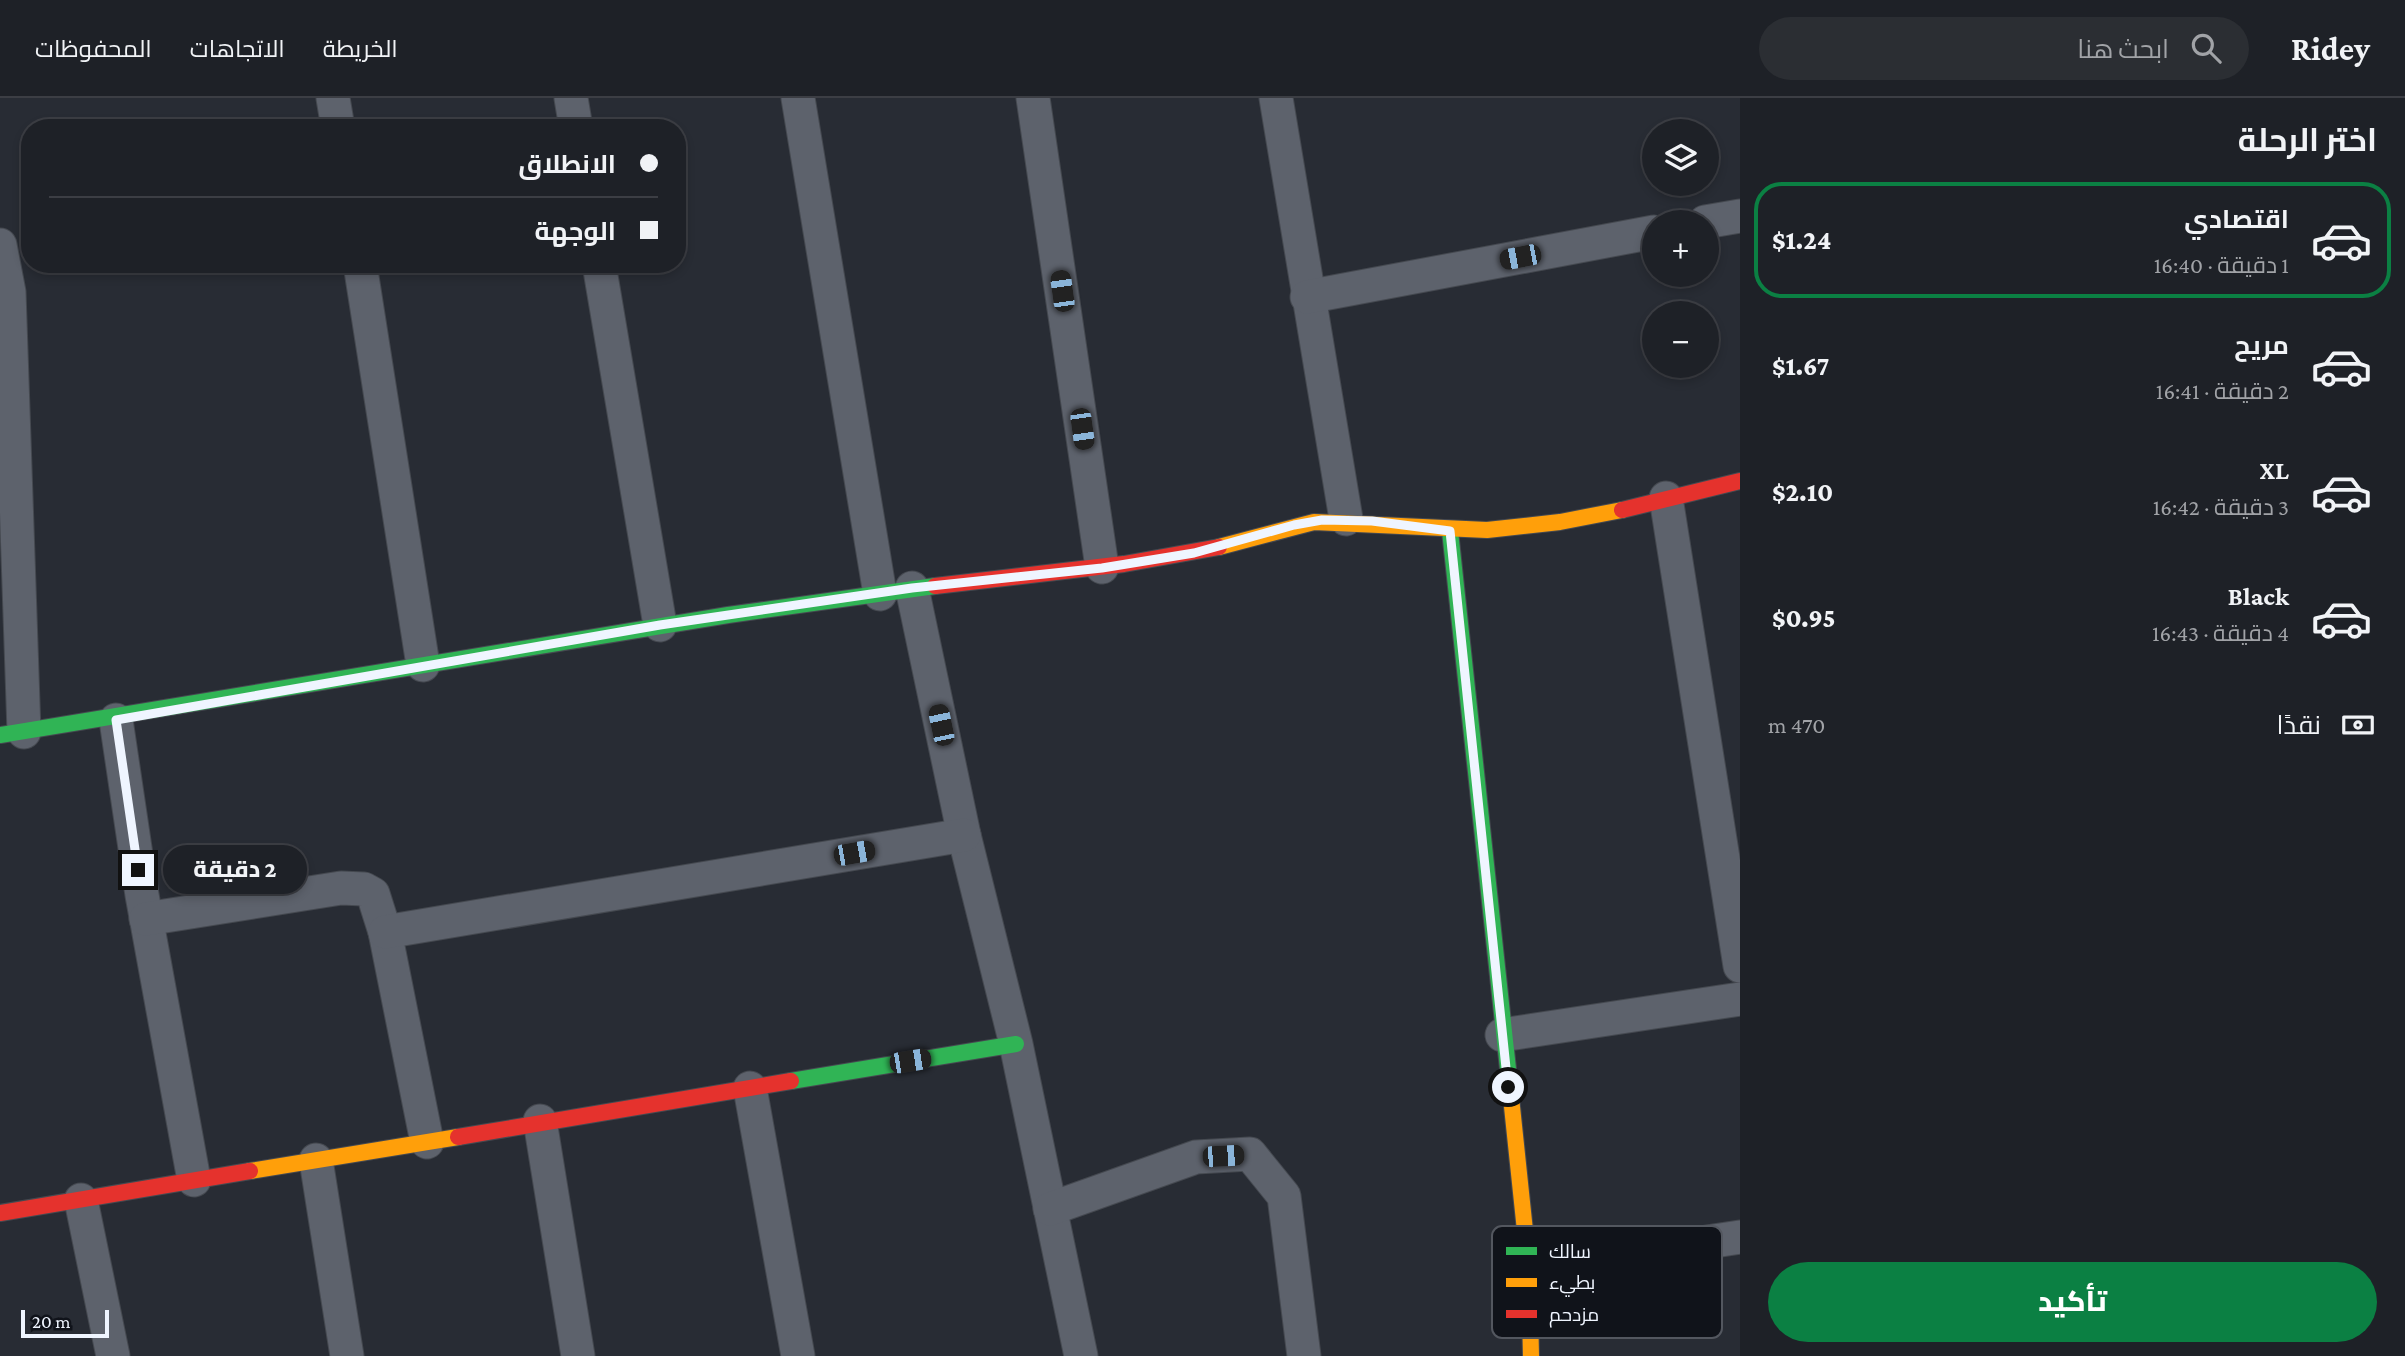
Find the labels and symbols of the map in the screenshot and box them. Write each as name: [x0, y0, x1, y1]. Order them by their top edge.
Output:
car: [1498, 243, 1543, 271]
car: [1049, 269, 1076, 313]
car: [1069, 407, 1096, 451]
car: [927, 702, 956, 748]
car: [832, 839, 877, 867]
callout: 2 دقيقة: [162, 846, 306, 894]
route end: [122, 854, 154, 886]
car: [888, 1047, 933, 1075]
route start: [1492, 1071, 1524, 1103]
car: [1202, 1144, 1245, 1168]
legend: [1492, 1226, 1722, 1338]
text: سالك: [1549, 1241, 1591, 1262]
text: بطيء: [1549, 1272, 1595, 1297]
text: مزدحم: [1549, 1304, 1599, 1328]
scale bar: [21, 1307, 108, 1339]

